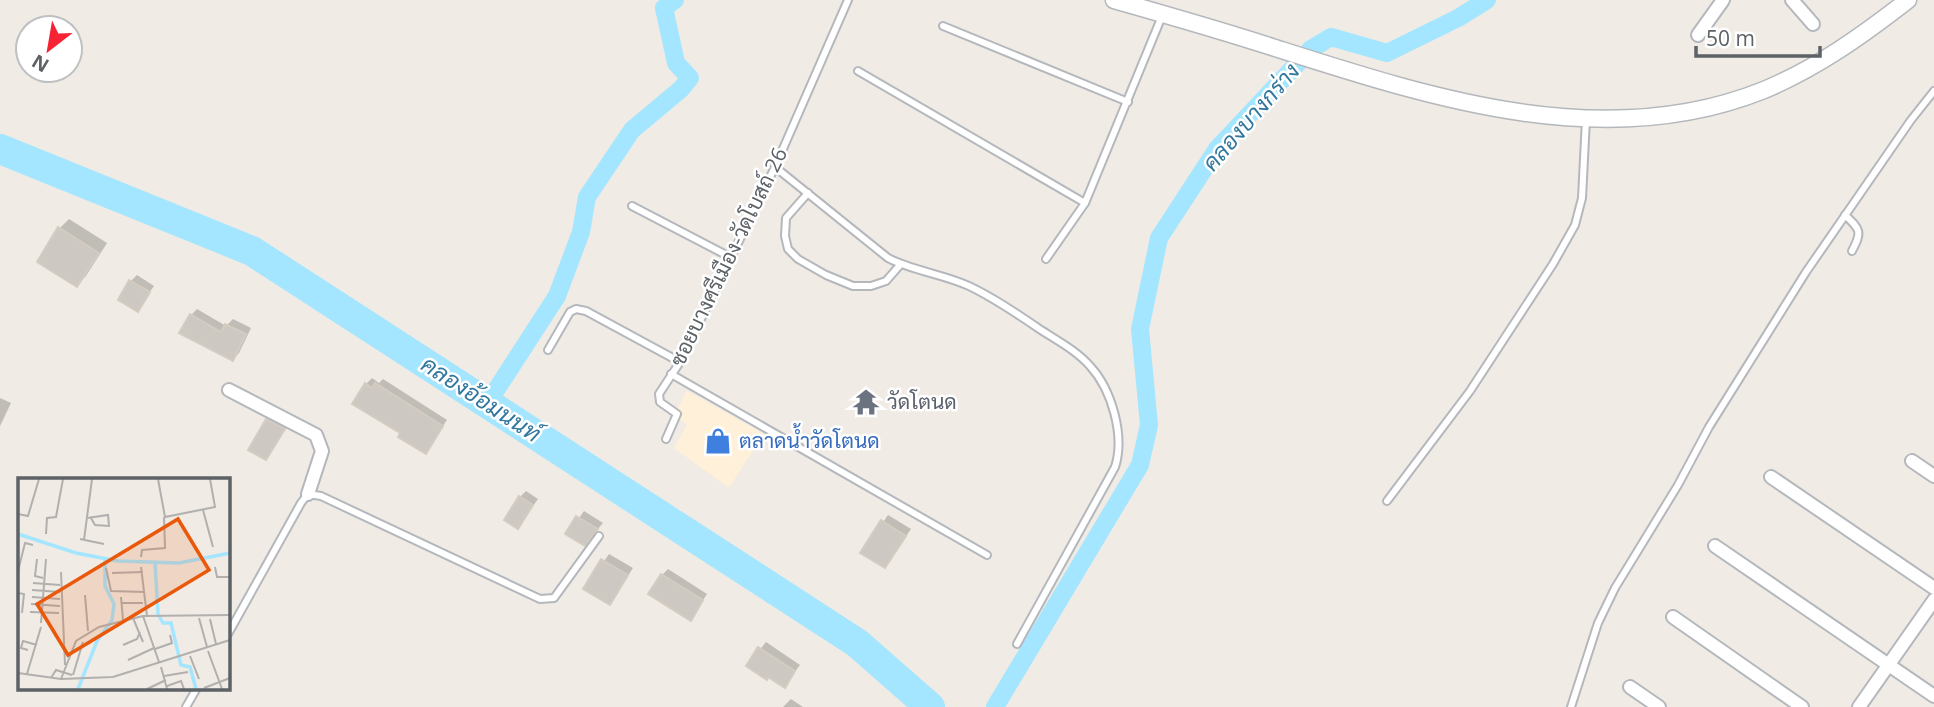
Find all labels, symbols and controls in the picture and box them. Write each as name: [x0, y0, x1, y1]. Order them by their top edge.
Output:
north arrow: [14, 14, 84, 84]
scale bar: [1696, 14, 1820, 58]
text: 50 m: [1706, 24, 1755, 52]
text: N: [27, 48, 54, 79]
water label: คลองบางกร่าง: [1194, 55, 1306, 177]
street label: ซอยบางศรีเมือง-วัดโบสถ์ 26: [663, 143, 793, 371]
water label: คลองอ้อมนนท์: [416, 348, 550, 450]
temple icon: วัดโตนด: [851, 387, 881, 417]
place label: วัดโตนด: [887, 387, 957, 415]
place label: ตลาดน้ำวัดโตนด: [739, 423, 880, 454]
shop icon: ตลาดน้ำวัดโตนด: [703, 426, 733, 456]
inset map: [18, 478, 229, 690]

